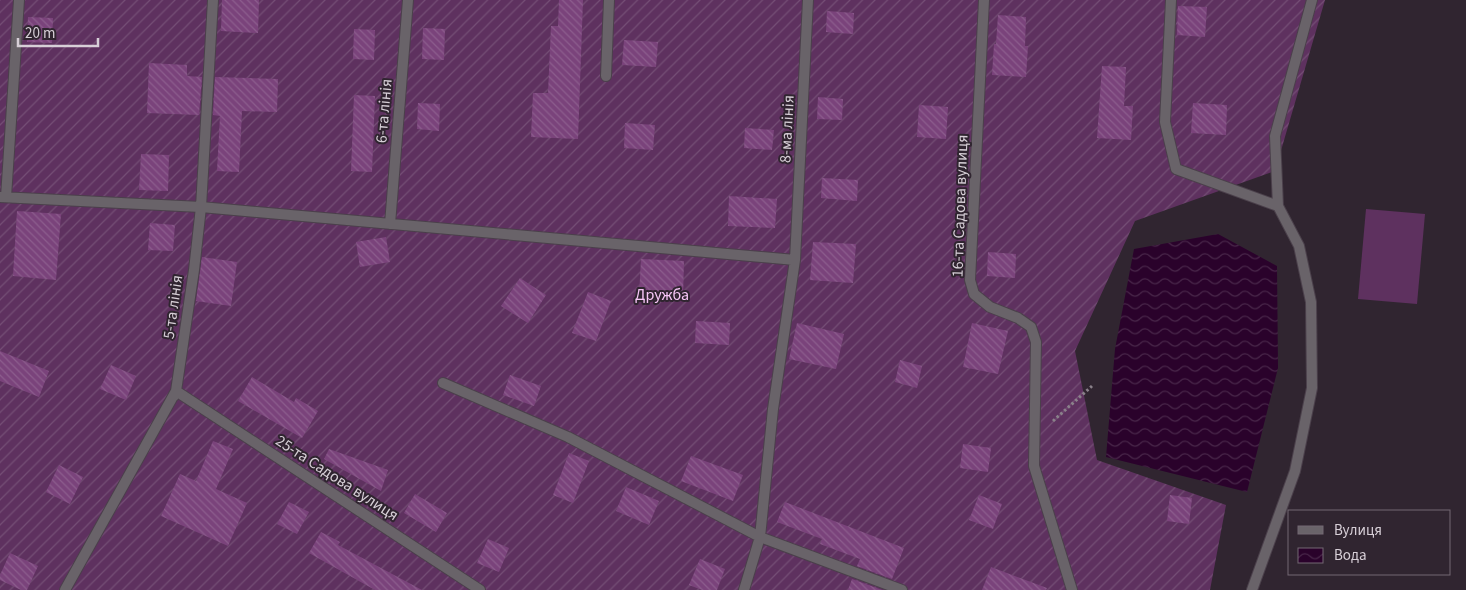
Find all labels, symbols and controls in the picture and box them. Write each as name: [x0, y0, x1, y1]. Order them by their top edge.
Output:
scale bar: [18, 15, 98, 47]
text: 20 m: [25, 23, 55, 44]
street label: 6-та лінія: [370, 78, 398, 144]
street label: 8-ма лінія: [774, 95, 800, 163]
street label: 16-та Садова вулиця: [947, 134, 973, 278]
street label: 5-та лінія: [158, 274, 188, 340]
park label: Дружба: [635, 284, 689, 306]
street label: 25-та Садова вулиця: [271, 430, 403, 526]
legend: [1288, 510, 1451, 575]
text: Вулиця: [1334, 520, 1382, 541]
text: Вода: [1334, 545, 1367, 566]

